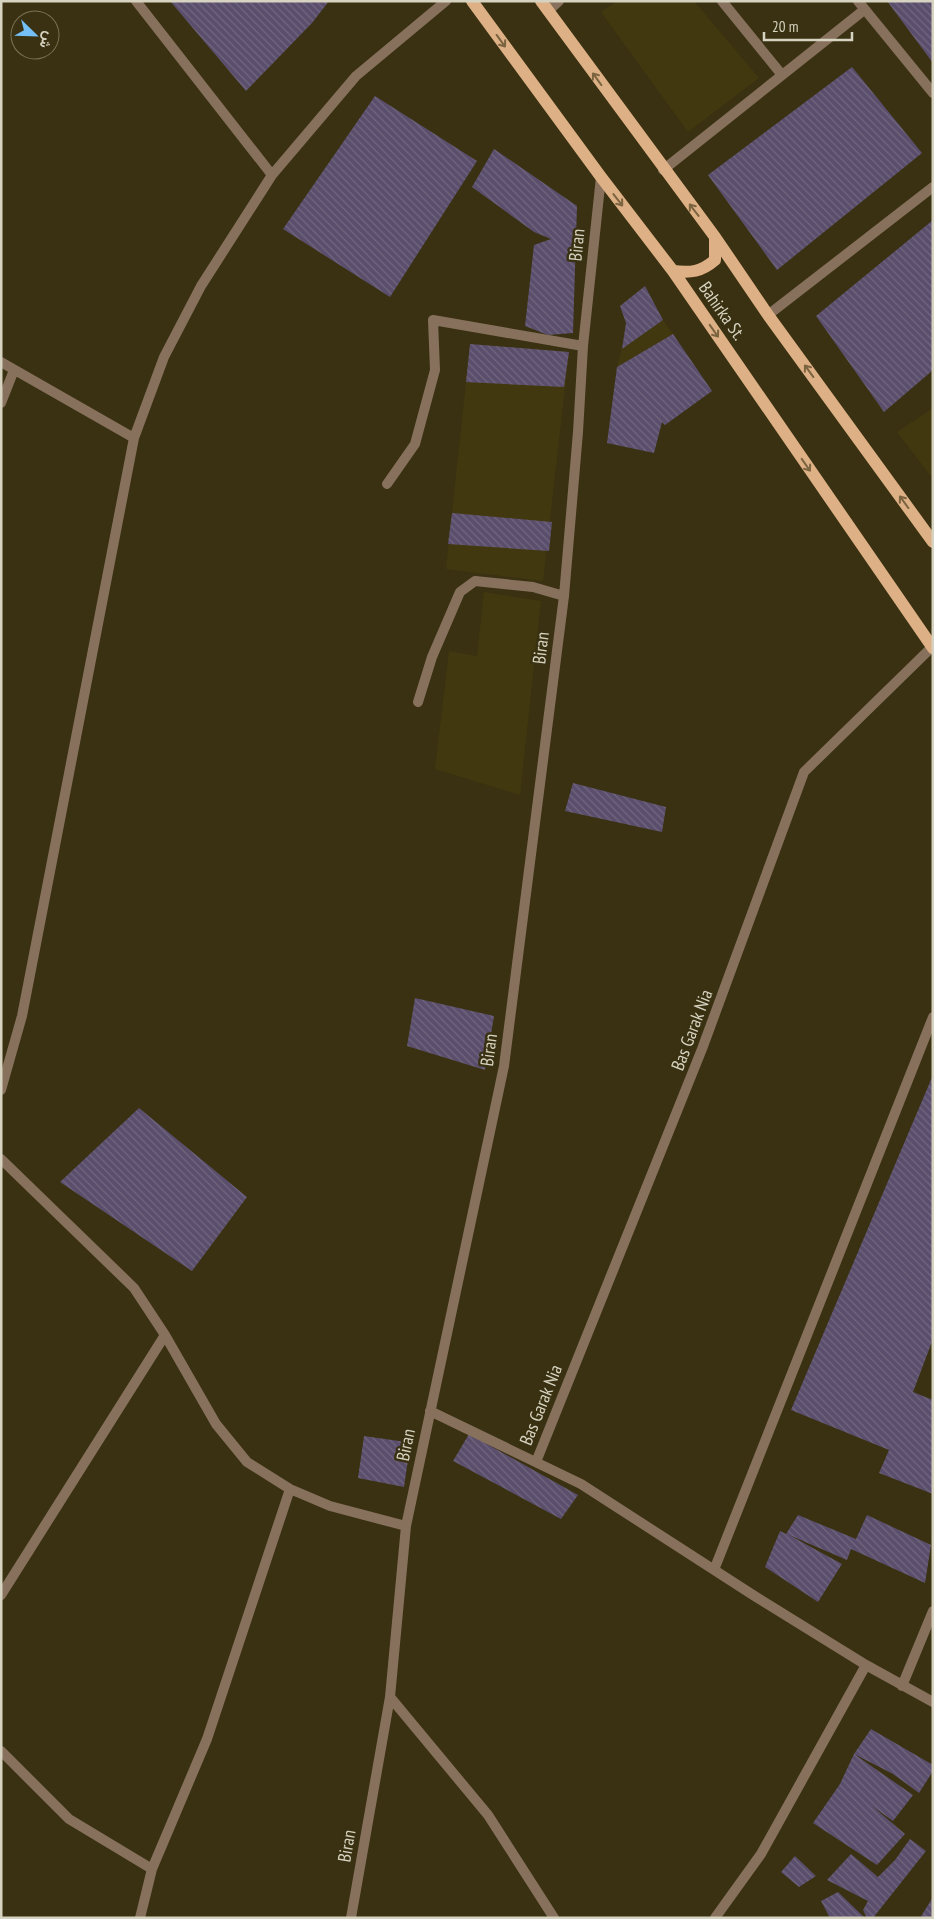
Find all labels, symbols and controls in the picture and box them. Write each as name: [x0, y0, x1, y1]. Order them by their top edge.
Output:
north arrow: [10, 10, 60, 60]
scale bar: [764, 10, 852, 42]
text: 20 m: [772, 17, 798, 36]
text: ش: [35, 29, 59, 51]
one-way arrow: [496, 34, 506, 48]
one-way arrow: [592, 73, 602, 87]
one-way arrow: [613, 193, 623, 207]
one-way arrow: [689, 203, 699, 217]
street label: Biran: [563, 228, 590, 262]
street label: Bahirka St.: [694, 277, 751, 344]
one-way arrow: [709, 324, 719, 338]
one-way arrow: [804, 364, 814, 378]
one-way arrow: [801, 457, 811, 471]
one-way arrow: [899, 495, 909, 509]
street label: Biran: [527, 630, 554, 665]
street label: Bas Garak Nia: [666, 986, 717, 1074]
street label: Biran: [475, 1032, 502, 1068]
street label: Bas Garak Nia: [514, 1361, 567, 1448]
street label: Biran: [391, 1427, 420, 1463]
street label: Biran: [332, 1828, 361, 1864]

